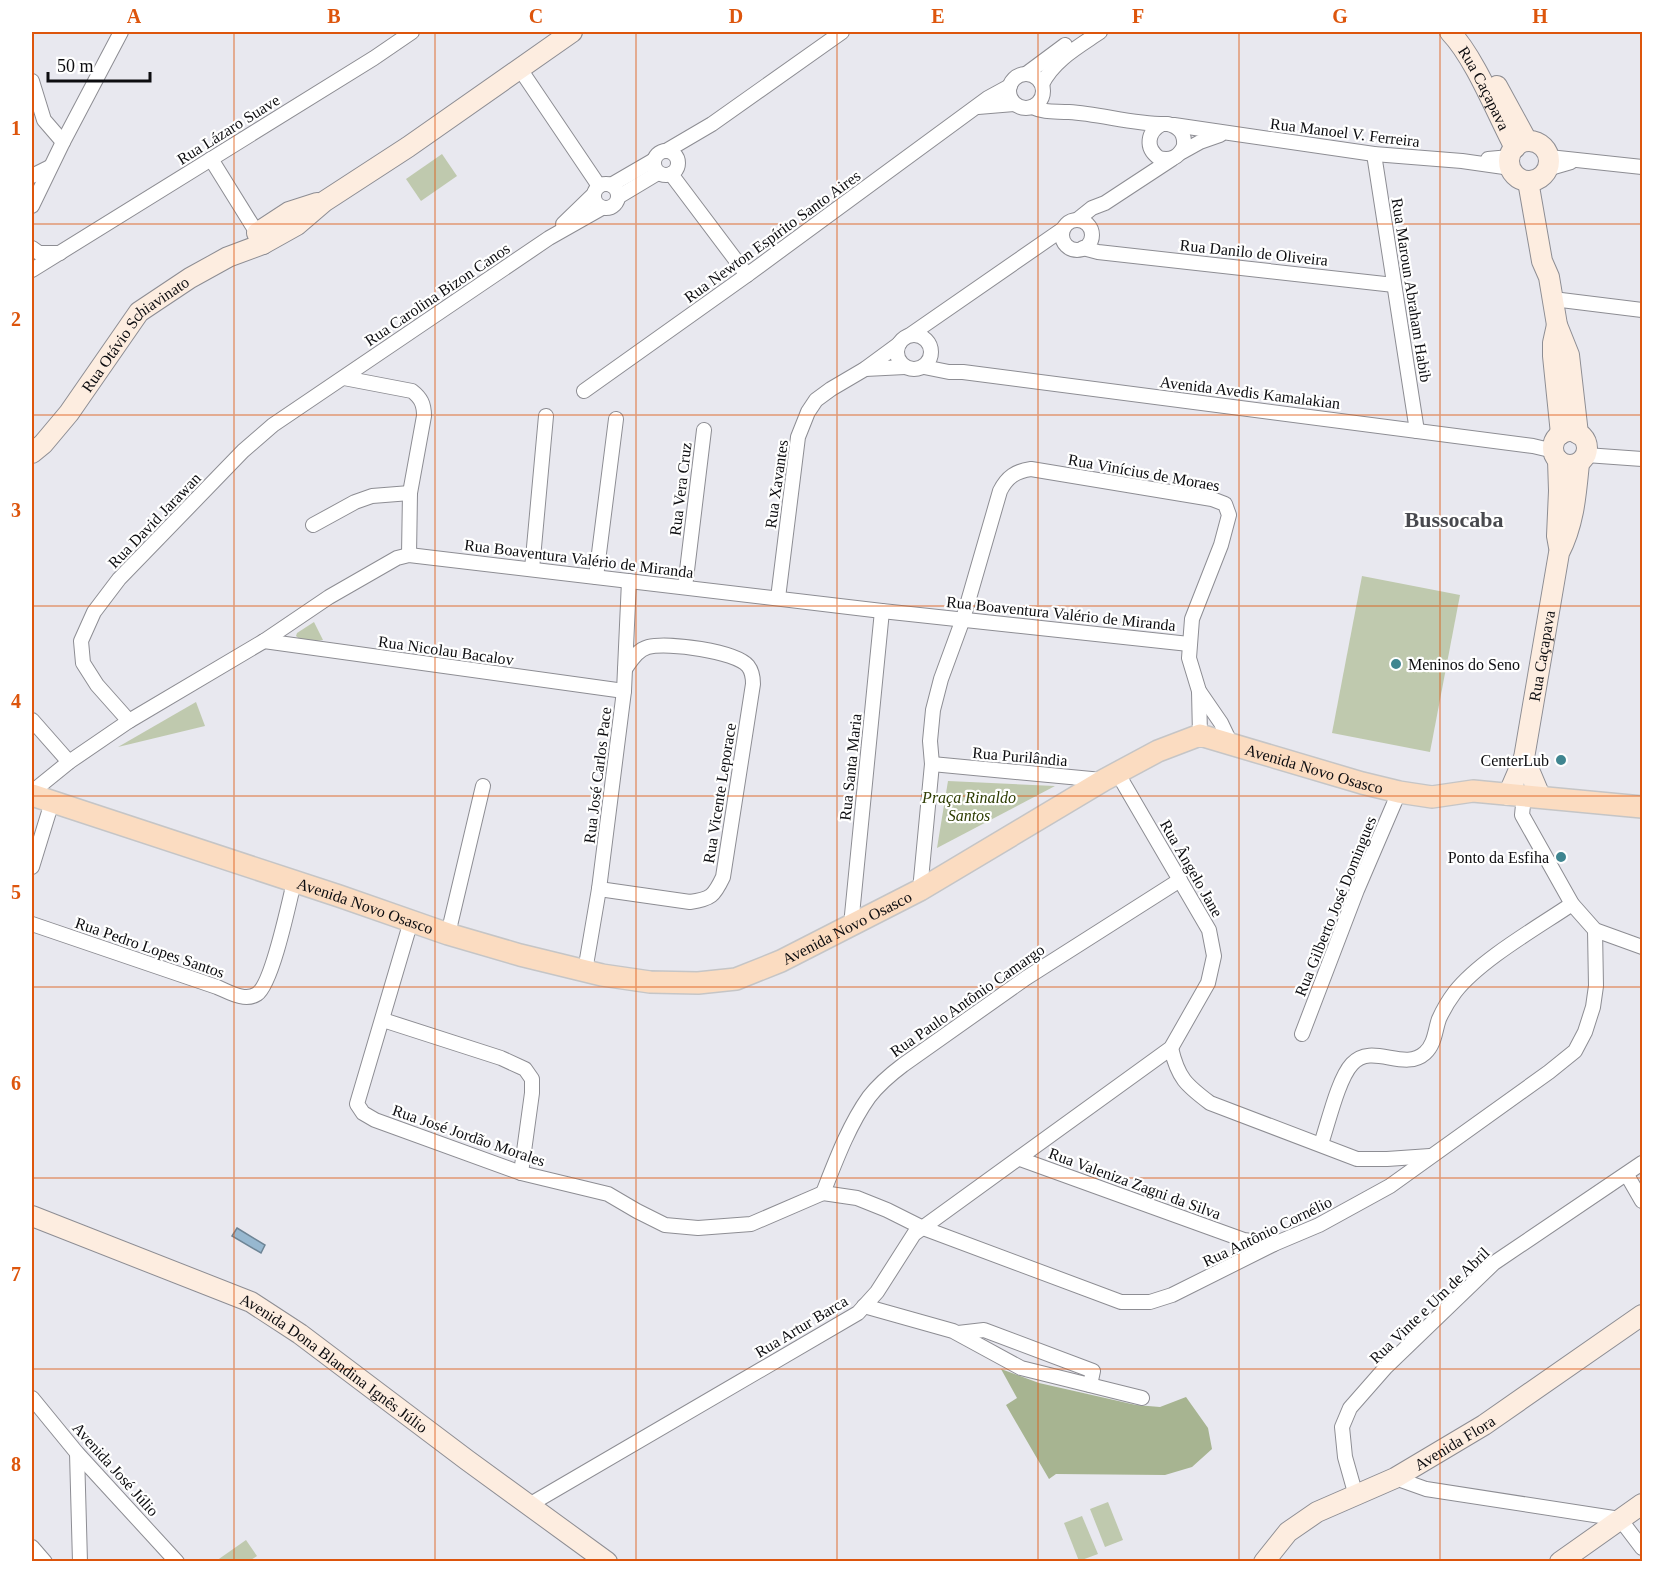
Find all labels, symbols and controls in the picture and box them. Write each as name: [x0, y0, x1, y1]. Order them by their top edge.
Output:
text: A: [127, 5, 142, 27]
text: B: [327, 5, 341, 27]
text: C: [529, 5, 543, 27]
text: D: [729, 5, 743, 27]
text: E: [931, 5, 945, 27]
text: F: [1132, 5, 1144, 27]
text: G: [1332, 5, 1348, 27]
text: H: [1532, 5, 1548, 27]
street label: Rua Caçapava: [1455, 43, 1513, 133]
scale bar: [48, 45, 150, 83]
text: 50 m: [57, 56, 94, 76]
street label: Rua Lázaro Suave: [174, 91, 282, 168]
street label: Rua Manoel V. Ferreira: [1269, 115, 1421, 150]
text: 1: [11, 117, 21, 139]
street label: Rua Newton Espírito Santo Aires: [681, 167, 864, 307]
street label: Rua Maroun Abraham Habib: [1389, 197, 1434, 383]
street label: Rua Danilo de Oliveira: [1179, 236, 1329, 269]
street label: Rua Carolina Bizon Canos: [362, 240, 513, 349]
street label: Rua Otávio Schiavinato: [78, 273, 192, 395]
text: 2: [11, 308, 21, 330]
street label: Avenida Avedis Kamalakian: [1159, 373, 1341, 412]
street label: Rua Xavantes: [762, 439, 791, 529]
street label: Rua Vera Cruz: [666, 441, 695, 537]
street label: Rua Vinícius de Moraes: [1067, 451, 1221, 494]
street label: Rua David Jarawan: [105, 469, 204, 571]
text: 3: [11, 499, 21, 521]
district label: Bussocaba: [1404, 507, 1504, 532]
street label: Rua Boaventura Valério de Miranda: [463, 536, 694, 581]
street label: Rua Boaventura Valério de Miranda: [945, 593, 1177, 634]
street label: Rua Caçapava: [1526, 609, 1558, 703]
street label: Rua Nicolau Bacalov: [377, 633, 515, 668]
place label: Meninos do Seno: [1408, 656, 1520, 673]
marker: Meninos do Seno: [1389, 657, 1403, 671]
text: 4: [11, 690, 21, 712]
street label: Rua José Carlos Pace: [581, 706, 614, 844]
street label: Rua Santa Maria: [836, 713, 865, 821]
street label: Rua Vicente Leporace: [700, 722, 740, 865]
street label: Avenida Novo Osasco: [1243, 741, 1385, 797]
street label: Rua Purilândia: [972, 744, 1068, 769]
place label: CenterLub: [1481, 752, 1549, 769]
marker: CenterLub: [1554, 753, 1568, 767]
park label: Praça Rinaldo Santos: [921, 789, 1016, 824]
street label: Rua Gilberto José Domingues: [1292, 814, 1380, 999]
street label: Rua Ângelo Jane: [1156, 816, 1227, 920]
place label: Ponto da Esfiha: [1448, 849, 1549, 866]
marker: Ponto da Esfiha: [1554, 850, 1568, 864]
street label: Avenida Novo Osasco: [295, 875, 435, 937]
text: 5: [11, 881, 21, 903]
street label: Avenida Novo Osasco: [779, 888, 914, 968]
street label: Rua Pedro Lopes Santos: [73, 914, 227, 982]
street label: Rua Paulo Antônio Camargo: [887, 941, 1048, 1061]
text: 6: [11, 1072, 21, 1094]
street label: Rua José Jordão Morales: [390, 1101, 547, 1170]
street label: Rua Valeniza Zagni da Silva: [1046, 1144, 1223, 1223]
street label: Rua Antônio Cornélio: [1200, 1193, 1334, 1270]
street label: Rua Vinte e Um de Abril: [1366, 1244, 1493, 1367]
text: 7: [11, 1263, 21, 1285]
street label: Avenida Dona Blandina Ignês Júlio: [238, 1291, 431, 1436]
street label: Rua Artur Barca: [752, 1292, 851, 1361]
street label: Avenida Flora: [1411, 1412, 1498, 1474]
street label: Avenida José Júlio: [69, 1419, 162, 1519]
text: 8: [11, 1453, 21, 1475]

